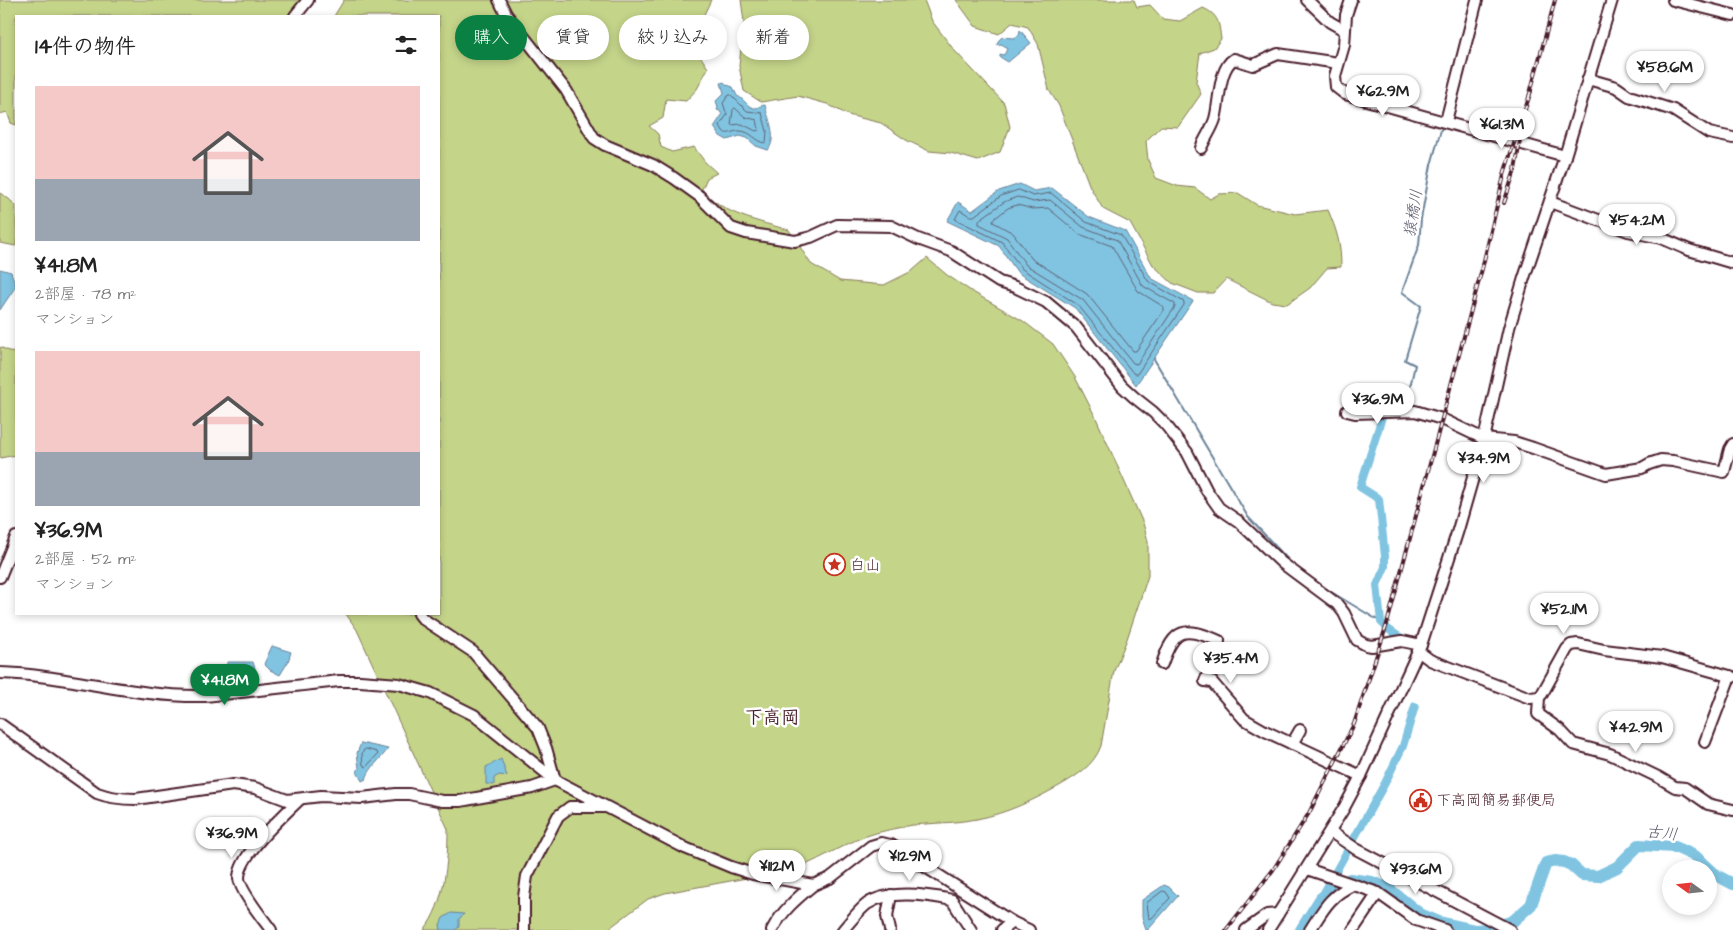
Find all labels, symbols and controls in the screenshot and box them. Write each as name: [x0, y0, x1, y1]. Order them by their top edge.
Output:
chip: 購入: [455, 15, 527, 60]
chip: 賃貸: [537, 15, 609, 60]
chip: 絞り込み: [619, 15, 727, 60]
chip: 新着: [737, 15, 809, 60]
icon: filters: [392, 31, 420, 59]
text: 14件の物件: [35, 32, 136, 61]
pin: ¥58.6M: [1624, 51, 1706, 93]
text: ¥58.6M: [1637, 56, 1693, 78]
pin: ¥62.9M: [1342, 74, 1424, 117]
text: ¥62.9M: [1357, 80, 1409, 102]
pin: ¥61.3M: [1461, 108, 1543, 150]
text: ¥61.3M: [1480, 113, 1524, 135]
icon: home: [183, 118, 273, 208]
water label: 猿橋川: [1398, 188, 1428, 239]
pin: ¥54.2M: [1596, 204, 1678, 246]
text: ¥54.2M: [1609, 209, 1665, 231]
text: ¥41.8M: [35, 251, 97, 280]
text: 2部屋 · 78 m²: [35, 283, 136, 305]
text: マンション: [35, 308, 114, 330]
pin: ¥36.9M: [1337, 382, 1419, 425]
icon: home: [183, 383, 273, 473]
text: ¥36.9M: [1352, 388, 1404, 410]
pin: ¥34.9M: [1443, 442, 1525, 484]
text: ¥34.9M: [1458, 447, 1510, 469]
text: ¥36.9M: [35, 516, 102, 545]
text: 2部屋 · 52 m²: [35, 548, 137, 570]
place icon: 白山: [822, 553, 846, 577]
place label: 白山: [850, 555, 880, 576]
text: マンション: [35, 573, 114, 595]
pin: ¥52.1M: [1523, 592, 1605, 635]
text: ¥52.1M: [1541, 598, 1587, 620]
pin: ¥35.4M: [1190, 642, 1272, 684]
text: ¥35.4M: [1204, 647, 1258, 669]
pin: ¥41.8M: [184, 664, 266, 706]
text: ¥41.8M: [201, 669, 249, 691]
district label: 下高岡: [745, 705, 799, 730]
pin: ¥42.9M: [1595, 710, 1677, 753]
text: ¥42.9M: [1609, 716, 1663, 738]
public building icon: 下高岡簡易郵便局: [1408, 788, 1432, 812]
place label: 下高岡簡易郵便局: [1436, 790, 1556, 811]
pin: ¥36.9M: [191, 816, 273, 859]
water label: 古川: [1645, 820, 1679, 846]
text: ¥36.9M: [206, 822, 258, 844]
pin: ¥129M: [875, 840, 945, 882]
text: ¥129M: [889, 845, 931, 867]
pin: ¥112M: [742, 850, 812, 892]
pin: ¥93.6M: [1375, 852, 1457, 895]
text: ¥112M: [759, 855, 795, 877]
text: ¥93.6M: [1390, 858, 1442, 880]
north arrow: [1662, 860, 1718, 915]
map controls: [1662, 860, 1717, 915]

